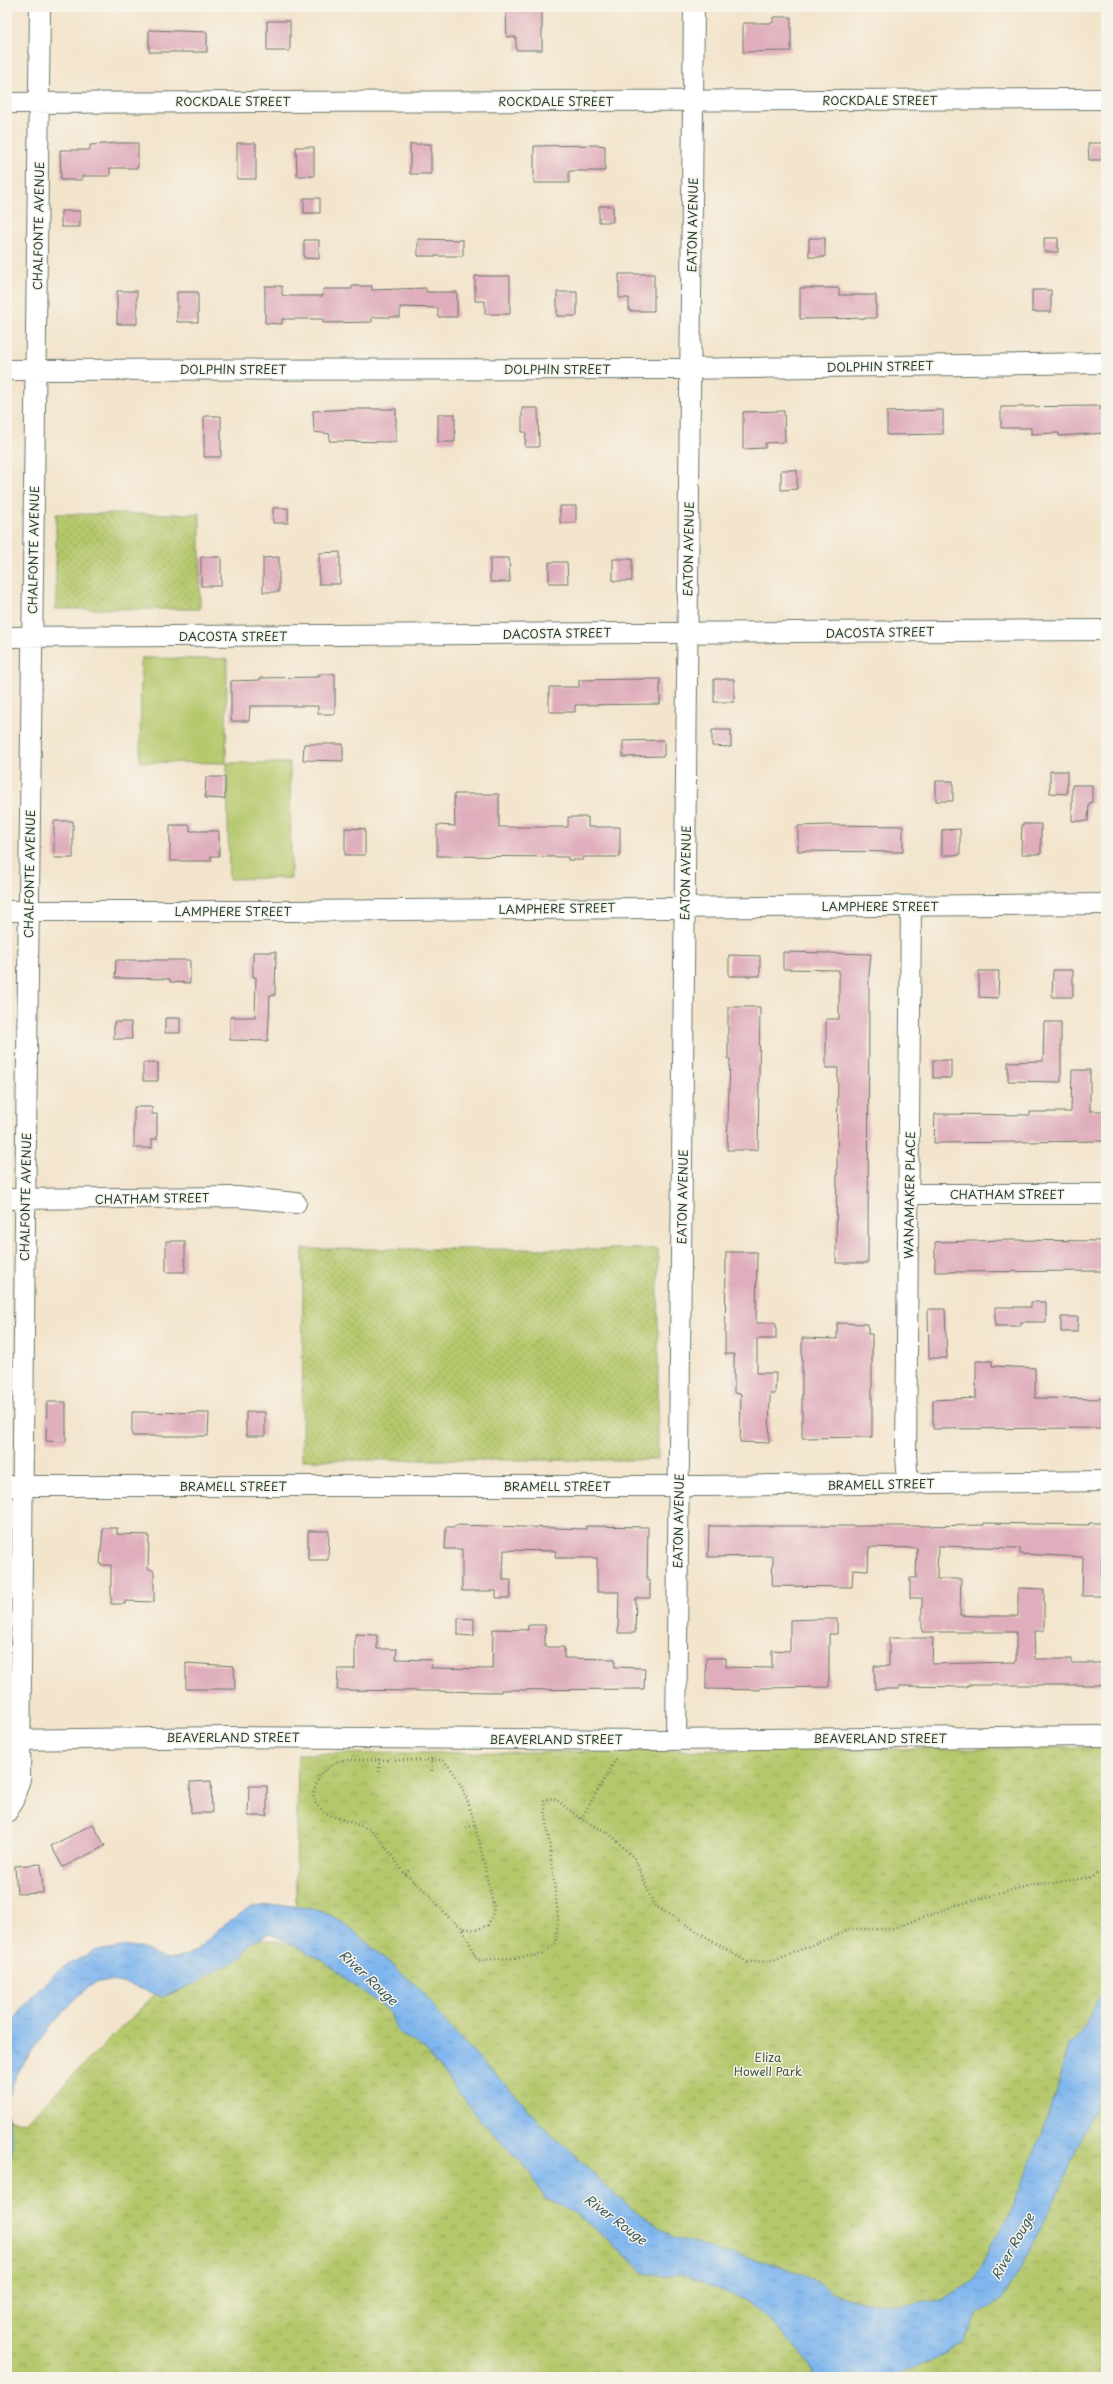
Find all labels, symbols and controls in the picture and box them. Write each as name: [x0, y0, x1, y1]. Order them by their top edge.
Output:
street label: ROCKDALE STREET: [822, 91, 939, 109]
street label: ROCKDALE STREET: [175, 92, 292, 110]
street label: ROCKDALE STREET: [498, 92, 615, 110]
street label: CHALFONTE AVENUE: [28, 162, 48, 290]
street label: EATON AVENUE: [682, 177, 702, 273]
street label: DOLPHIN STREET: [826, 356, 935, 376]
street label: DOLPHIN STREET: [179, 360, 287, 378]
street label: DOLPHIN STREET: [503, 360, 611, 378]
street label: CHALFONTE AVENUE: [23, 486, 43, 614]
street label: EATON AVENUE: [678, 501, 698, 597]
street label: DACOSTA STREET: [826, 622, 935, 642]
street label: DACOSTA STREET: [503, 623, 612, 643]
street label: DACOSTA STREET: [179, 627, 288, 645]
street label: CHALFONTE AVENUE: [19, 810, 39, 938]
street label: EATON AVENUE: [675, 825, 695, 921]
street label: LAMPHERE STREET: [821, 897, 939, 915]
street label: LAMPHERE STREET: [498, 898, 617, 918]
street label: LAMPHERE STREET: [174, 902, 292, 920]
street label: WANAMAKER PLACE: [899, 1131, 919, 1259]
street label: CHALFONTE AVENUE: [15, 1133, 35, 1261]
street label: EATON AVENUE: [672, 1149, 692, 1245]
street label: CHATHAM STREET: [950, 1185, 1065, 1203]
street label: CHATHAM STREET: [95, 1188, 210, 1208]
street label: EATON AVENUE: [668, 1473, 688, 1569]
street label: BRAMELL STREET: [827, 1474, 936, 1494]
street label: BRAMELL STREET: [179, 1477, 287, 1495]
street label: BRAMELL STREET: [503, 1477, 611, 1495]
street label: BEAVERLAND STREET: [166, 1728, 301, 1746]
street label: BEAVERLAND STREET: [813, 1729, 948, 1747]
street label: BEAVERLAND STREET: [489, 1730, 624, 1748]
water label: River Rouge: [336, 1945, 403, 2010]
park label: Eliza Howell Park: [734, 2048, 802, 2080]
water label: River Rouge: [581, 2189, 652, 2249]
water label: River Rouge: [986, 2208, 1039, 2283]

